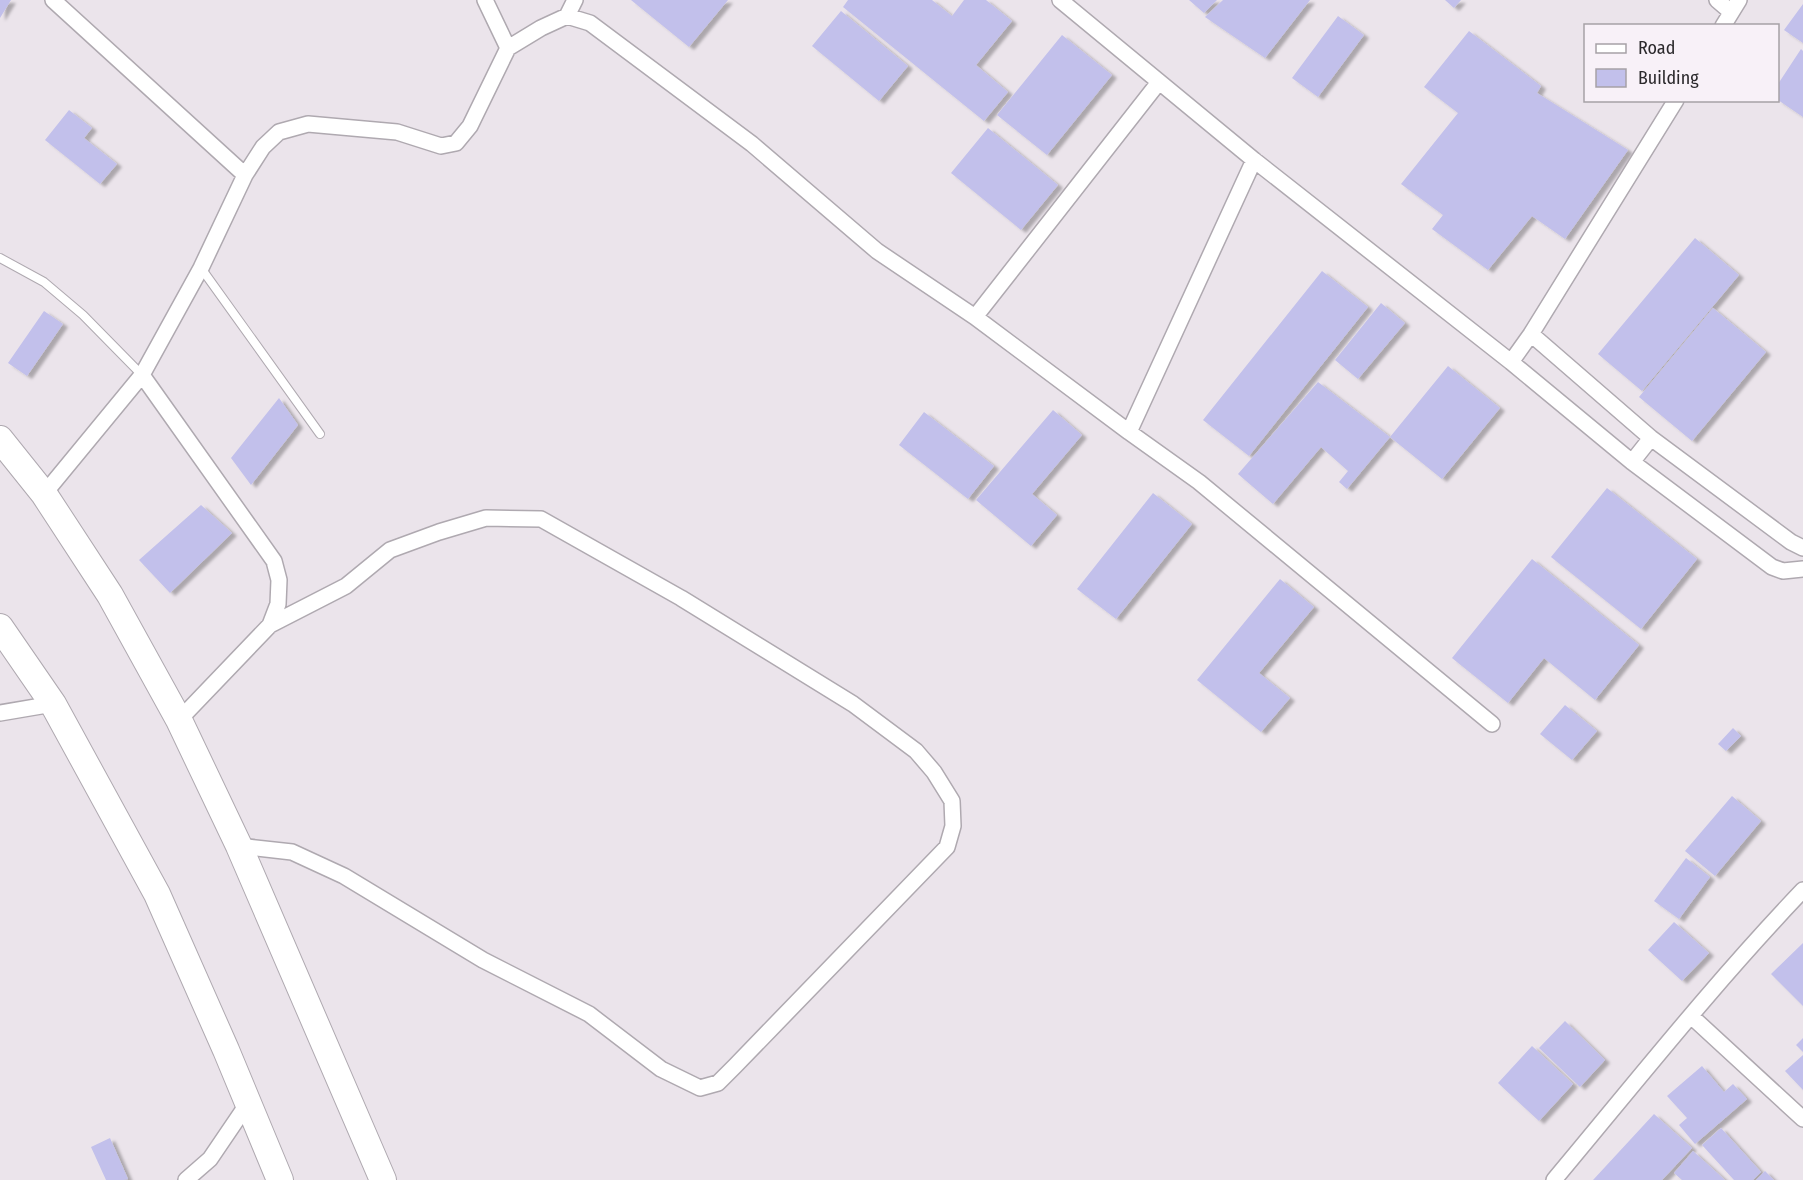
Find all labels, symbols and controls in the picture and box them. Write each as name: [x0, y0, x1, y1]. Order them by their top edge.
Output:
legend: [1584, 24, 1779, 102]
text: Road: [1638, 37, 1675, 59]
text: Building: [1638, 67, 1699, 89]

